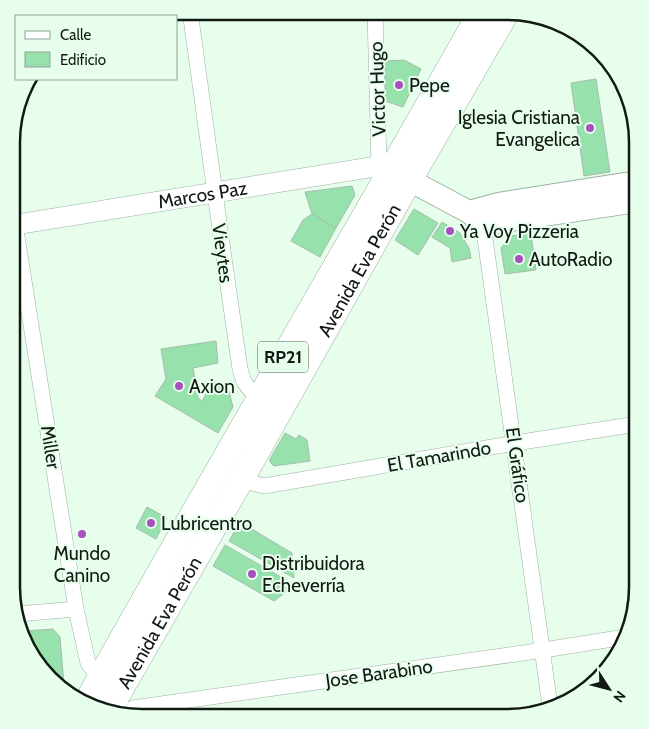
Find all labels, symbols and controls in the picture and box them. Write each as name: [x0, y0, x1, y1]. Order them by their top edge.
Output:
legend: [15, 15, 178, 80]
text: Calle: [60, 26, 91, 44]
street label: Victor Hugo: [364, 41, 391, 137]
text: Edificio: [60, 51, 106, 69]
place label: Pepe: [409, 74, 450, 97]
marker: Pepe: [393, 79, 405, 91]
place label: Iglesia Cristiana Evangelica: [458, 106, 580, 151]
marker: Iglesia Cristiana Evangelica: [584, 122, 596, 134]
street label: Marcos Paz: [156, 176, 249, 213]
street label: Avenida Eva Perón: [313, 200, 406, 341]
place label: Ya Voy Pizzeria: [459, 220, 579, 243]
street label: Vieytes: [207, 222, 238, 284]
marker: Ya Voy Pizzeria: [444, 225, 456, 237]
place label: AutoRadio: [529, 248, 612, 271]
marker: AutoRadio: [513, 253, 525, 265]
road number: RP21: [258, 342, 308, 372]
place label: Axion: [189, 375, 235, 398]
marker: Axion: [173, 380, 185, 392]
street label: Miller: [36, 424, 65, 471]
street label: El Gráfico: [501, 426, 534, 504]
street label: El Tamarindo: [385, 436, 493, 477]
place label: Lubricentro: [161, 512, 252, 535]
marker: Lubricentro: [145, 517, 157, 529]
marker: Mundo Canino: [76, 528, 88, 540]
place label: Mundo Canino: [54, 542, 110, 587]
street label: Avenida Eva Perón: [113, 552, 207, 693]
place label: Distribuidora Echeverría: [262, 552, 365, 597]
marker: Distribuidora Echeverría: [246, 568, 258, 580]
street label: Jose Barabino: [323, 655, 434, 693]
north arrow: [584, 664, 634, 714]
text: N: [609, 687, 630, 706]

